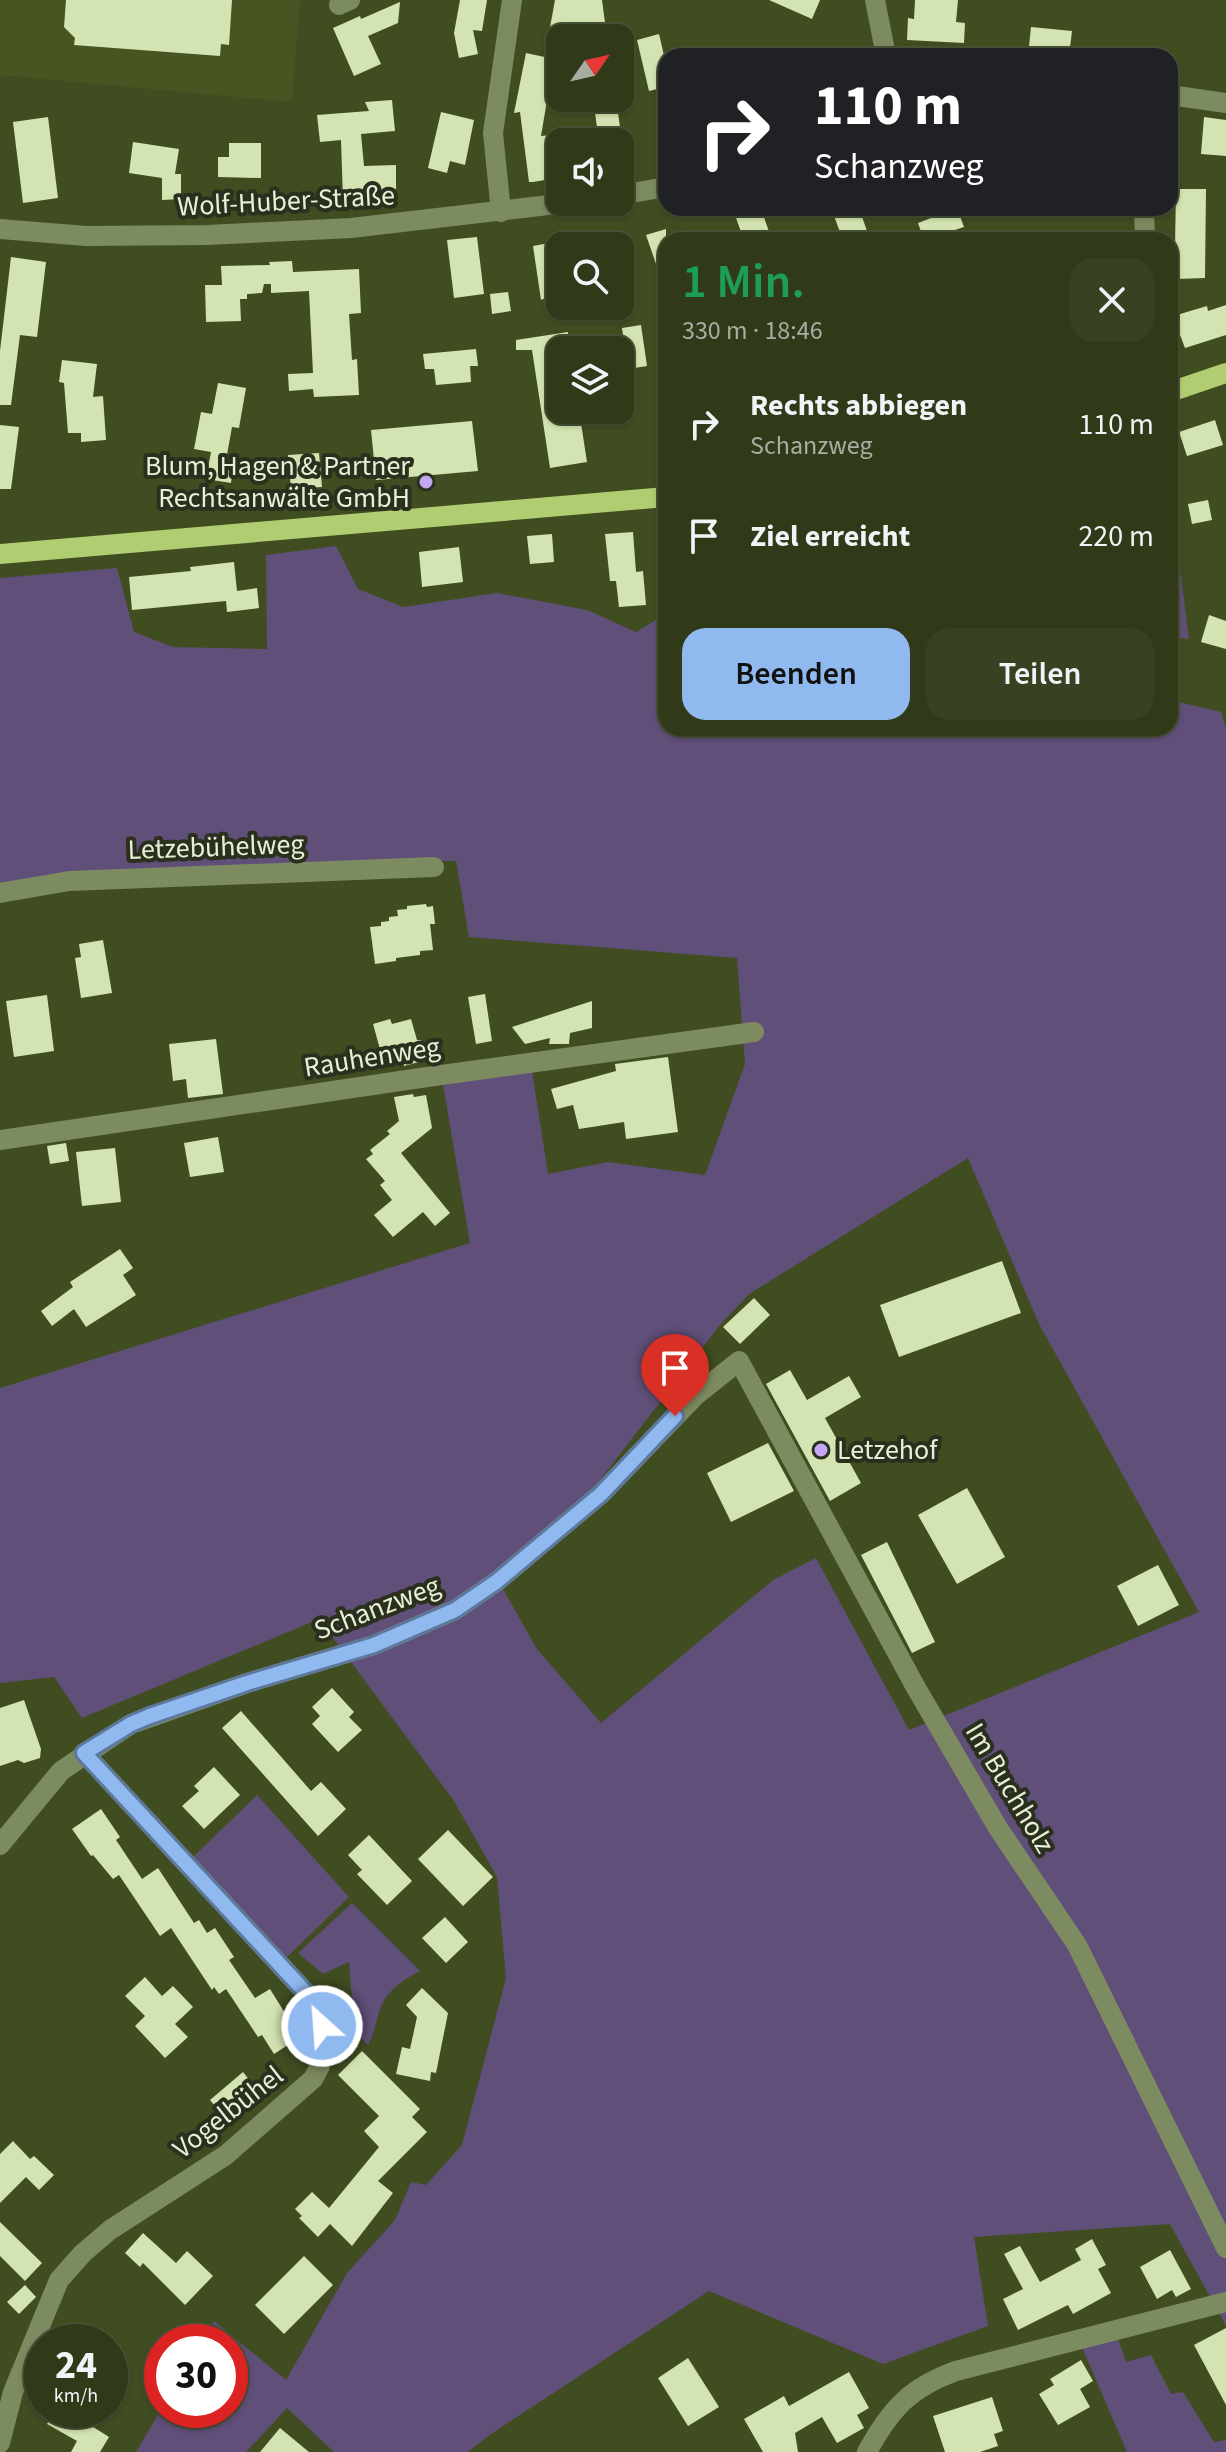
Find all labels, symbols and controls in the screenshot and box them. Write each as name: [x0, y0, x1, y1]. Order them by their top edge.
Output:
north arrow: [546, 24, 634, 112]
map controls: [546, 24, 634, 424]
text: 110 m: [814, 67, 962, 146]
icon: right: [682, 80, 786, 184]
button: sound: [546, 128, 634, 216]
text: Schanzweg: [814, 141, 984, 192]
street label: Wolf-Huber-Straße: [176, 175, 396, 227]
button: search: [546, 232, 634, 320]
text: 1 Min.: [682, 248, 805, 316]
button: close: [1070, 258, 1154, 342]
text: 330 m · 18:46: [682, 312, 823, 349]
button: layers: [546, 336, 634, 424]
text: Rechts abbiegen: [750, 384, 967, 427]
icon: right: [682, 402, 726, 446]
text: 110 m: [1078, 403, 1154, 446]
text: Schanzweg: [750, 427, 873, 464]
place label: Blum, Hagen & Partner Rechtsanwälte GmbH: [145, 446, 410, 518]
marker: Blum, Hagen & Partner Rechtsanwälte GmbH: [417, 473, 435, 491]
icon: arrive: [682, 514, 726, 558]
text: Ziel erreicht: [750, 515, 910, 558]
text: 220 m: [1078, 515, 1154, 558]
button: Beenden: [682, 628, 910, 720]
button: Teilen: [926, 628, 1154, 720]
street label: Letzebühelweg: [127, 824, 305, 870]
street label: Rauhenweg: [301, 1027, 443, 1087]
pin: [641, 1334, 709, 1416]
icon: arrive: [653, 1346, 697, 1390]
place label: Letzehof: [837, 1430, 938, 1470]
marker: Letzehof: [812, 1441, 830, 1459]
street label: Schanzweg: [308, 1566, 446, 1650]
street label: Im Buchholz: [955, 1715, 1065, 1861]
position arrow: [280, 1984, 364, 2068]
street label: Vogelbühel: [164, 2056, 292, 2168]
speed limit sign: 30: [144, 2324, 248, 2428]
text: 24: [55, 2337, 97, 2394]
text: km/h: [54, 2382, 98, 2410]

